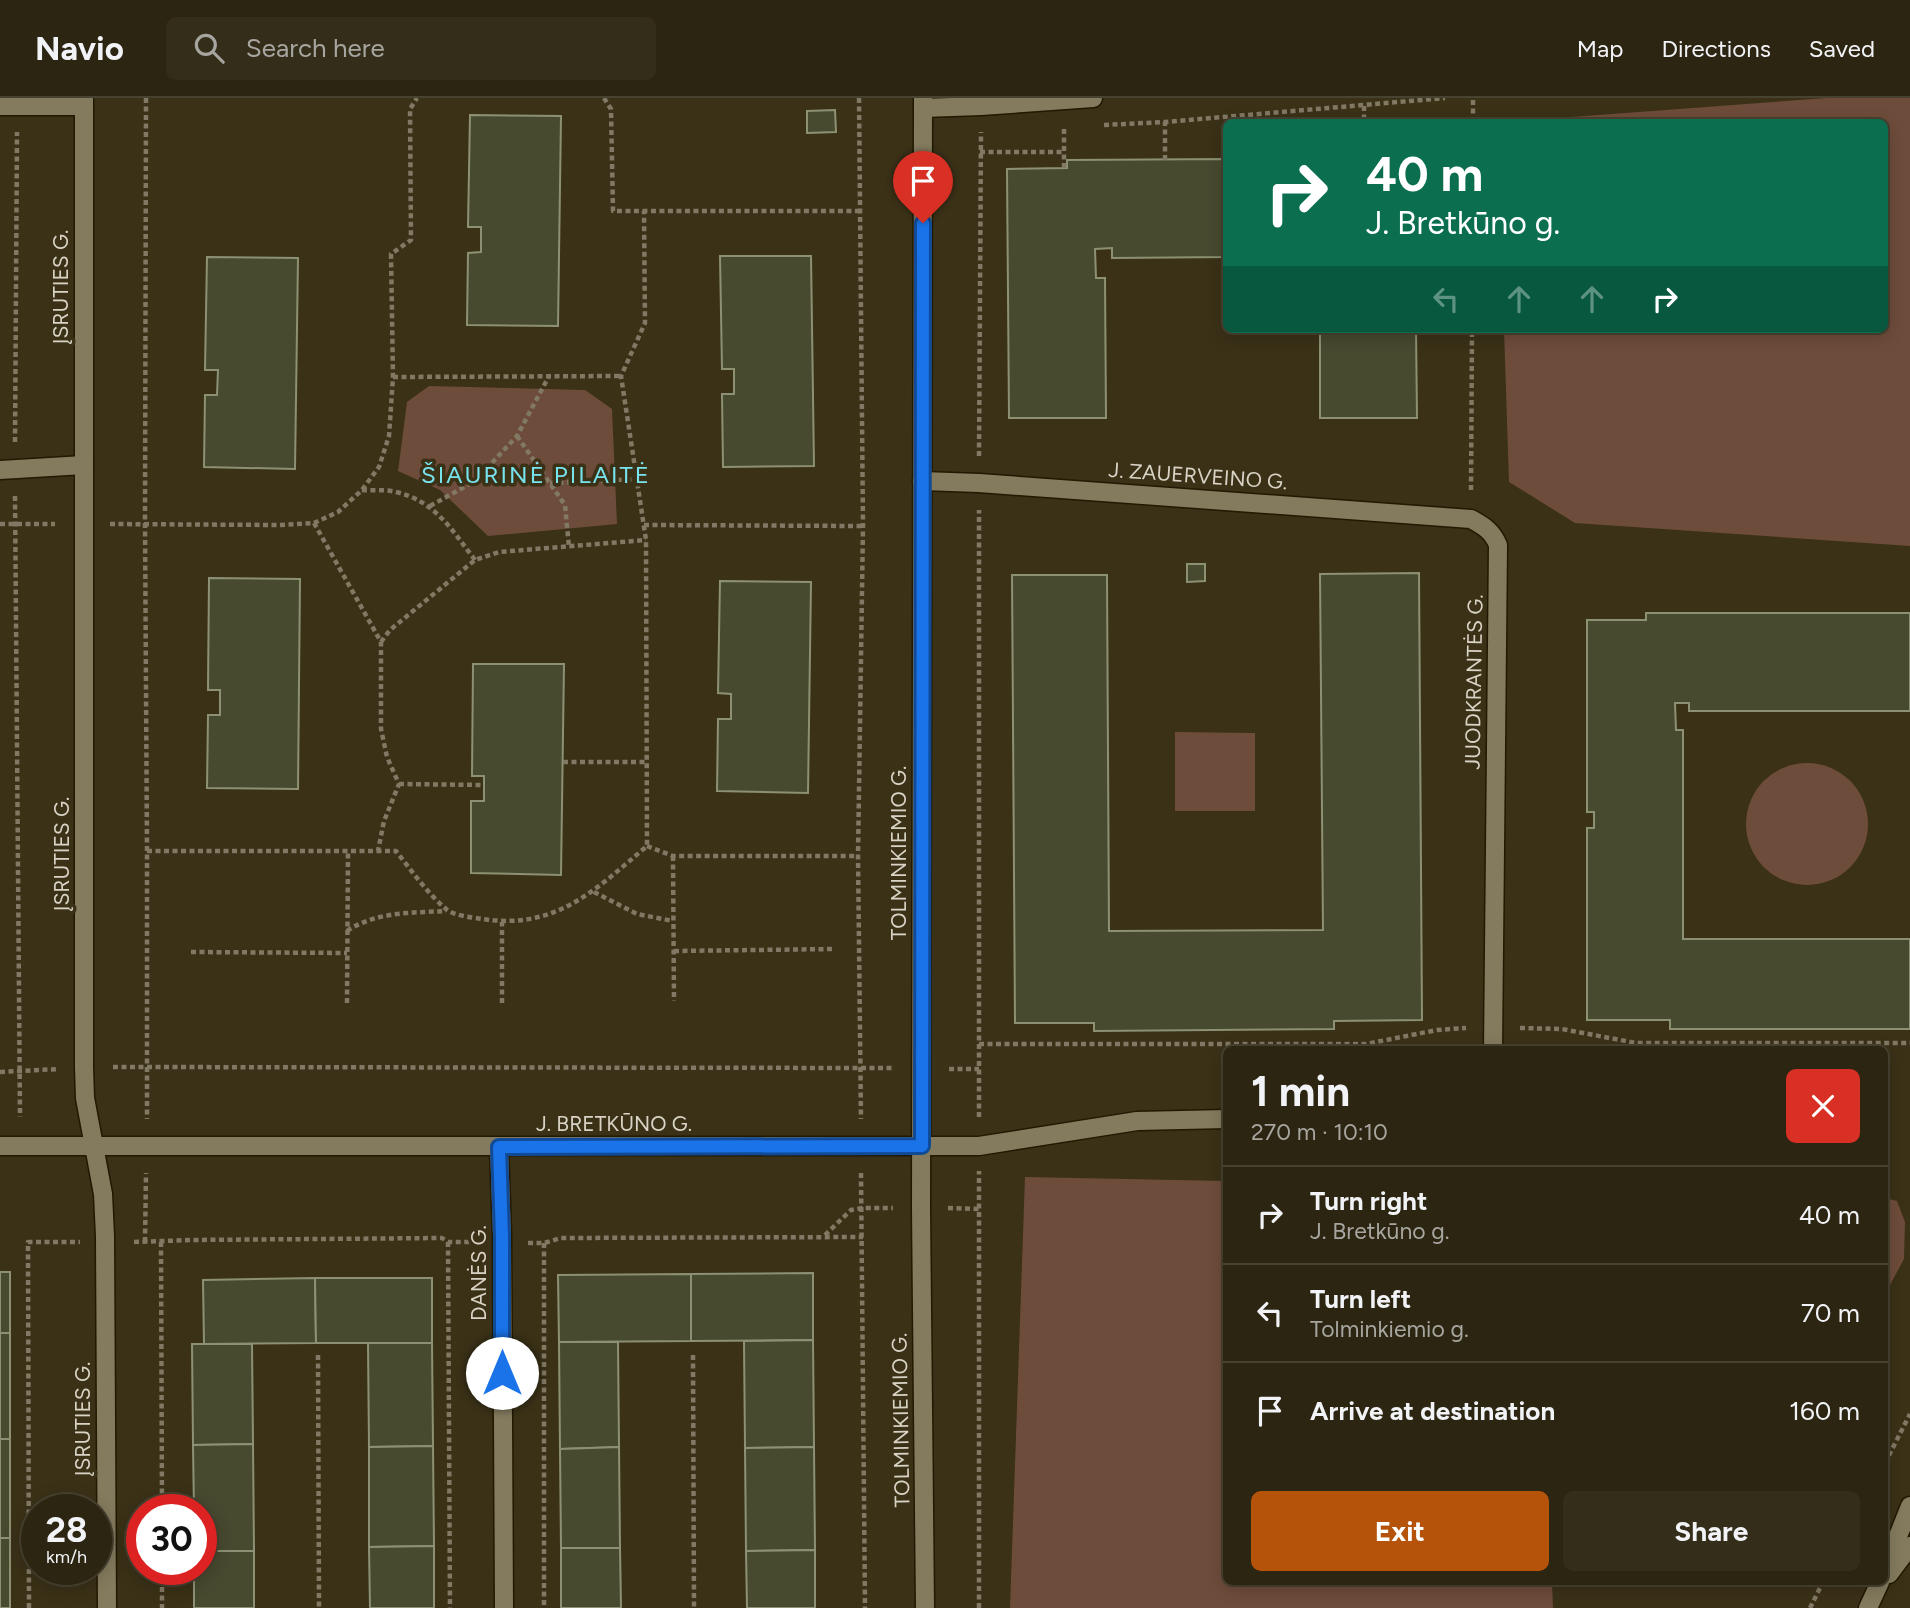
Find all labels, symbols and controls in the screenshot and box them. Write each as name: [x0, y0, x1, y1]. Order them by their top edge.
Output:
search box: [166, 17, 656, 80]
text: Navio: [35, 29, 124, 68]
icon: search: [190, 29, 228, 67]
text: Search here: [246, 32, 385, 64]
text: Map: [1577, 34, 1623, 63]
text: Directions: [1661, 34, 1771, 63]
text: Saved: [1809, 34, 1875, 63]
text: 40 m: [1366, 144, 1483, 203]
icon: right: [1251, 147, 1342, 238]
pin: [893, 151, 953, 223]
icon: arrive: [904, 162, 942, 200]
text: J. Bretkūno g.: [1366, 204, 1560, 242]
street label: ĮSRUTIES G.: [48, 230, 73, 344]
icon: left: [1427, 280, 1465, 318]
icon: ahead: [1500, 280, 1538, 318]
icon: ahead: [1573, 280, 1611, 318]
icon: right: [1646, 280, 1684, 318]
street label: J. ZAUERVEINO G.: [1108, 457, 1288, 494]
district label: ŠIAURINĖ PILAITĖ: [421, 460, 651, 489]
street label: JUODKRANTĖS G.: [1459, 594, 1488, 770]
street label: TOLMINKIEMIO G.: [886, 766, 911, 940]
street label: ĮSRUTIES G.: [49, 797, 74, 911]
text: 1 min: [1251, 1066, 1350, 1117]
button: close: [1786, 1069, 1860, 1143]
street label: J. BRETKŪNO G.: [536, 1111, 692, 1136]
text: 270 m · 10:10: [1251, 1118, 1388, 1146]
text: Turn right: [1310, 1185, 1427, 1217]
icon: right: [1251, 1196, 1289, 1234]
text: 40 m: [1799, 1199, 1860, 1231]
text: J. Bretkūno g.: [1310, 1217, 1450, 1245]
street label: DANĖS G.: [466, 1225, 491, 1321]
text: Turn left: [1310, 1283, 1411, 1315]
icon: left: [1251, 1294, 1289, 1332]
text: 70 m: [1801, 1297, 1860, 1329]
text: Tolminkiemio g.: [1310, 1315, 1469, 1343]
street label: TOLMINKIEMIO G.: [886, 1332, 915, 1508]
position arrow: [465, 1336, 539, 1410]
street label: ĮSRUTIES G.: [70, 1362, 95, 1476]
icon: arrive: [1251, 1392, 1289, 1430]
text: Arrive at destination: [1310, 1395, 1555, 1427]
text: 160 m: [1789, 1395, 1860, 1427]
button: Exit: [1251, 1491, 1549, 1571]
button: Share: [1563, 1491, 1860, 1571]
speed limit sign: 30: [126, 1494, 217, 1585]
text: 28: [46, 1509, 87, 1551]
text: km/h: [46, 1546, 87, 1568]

